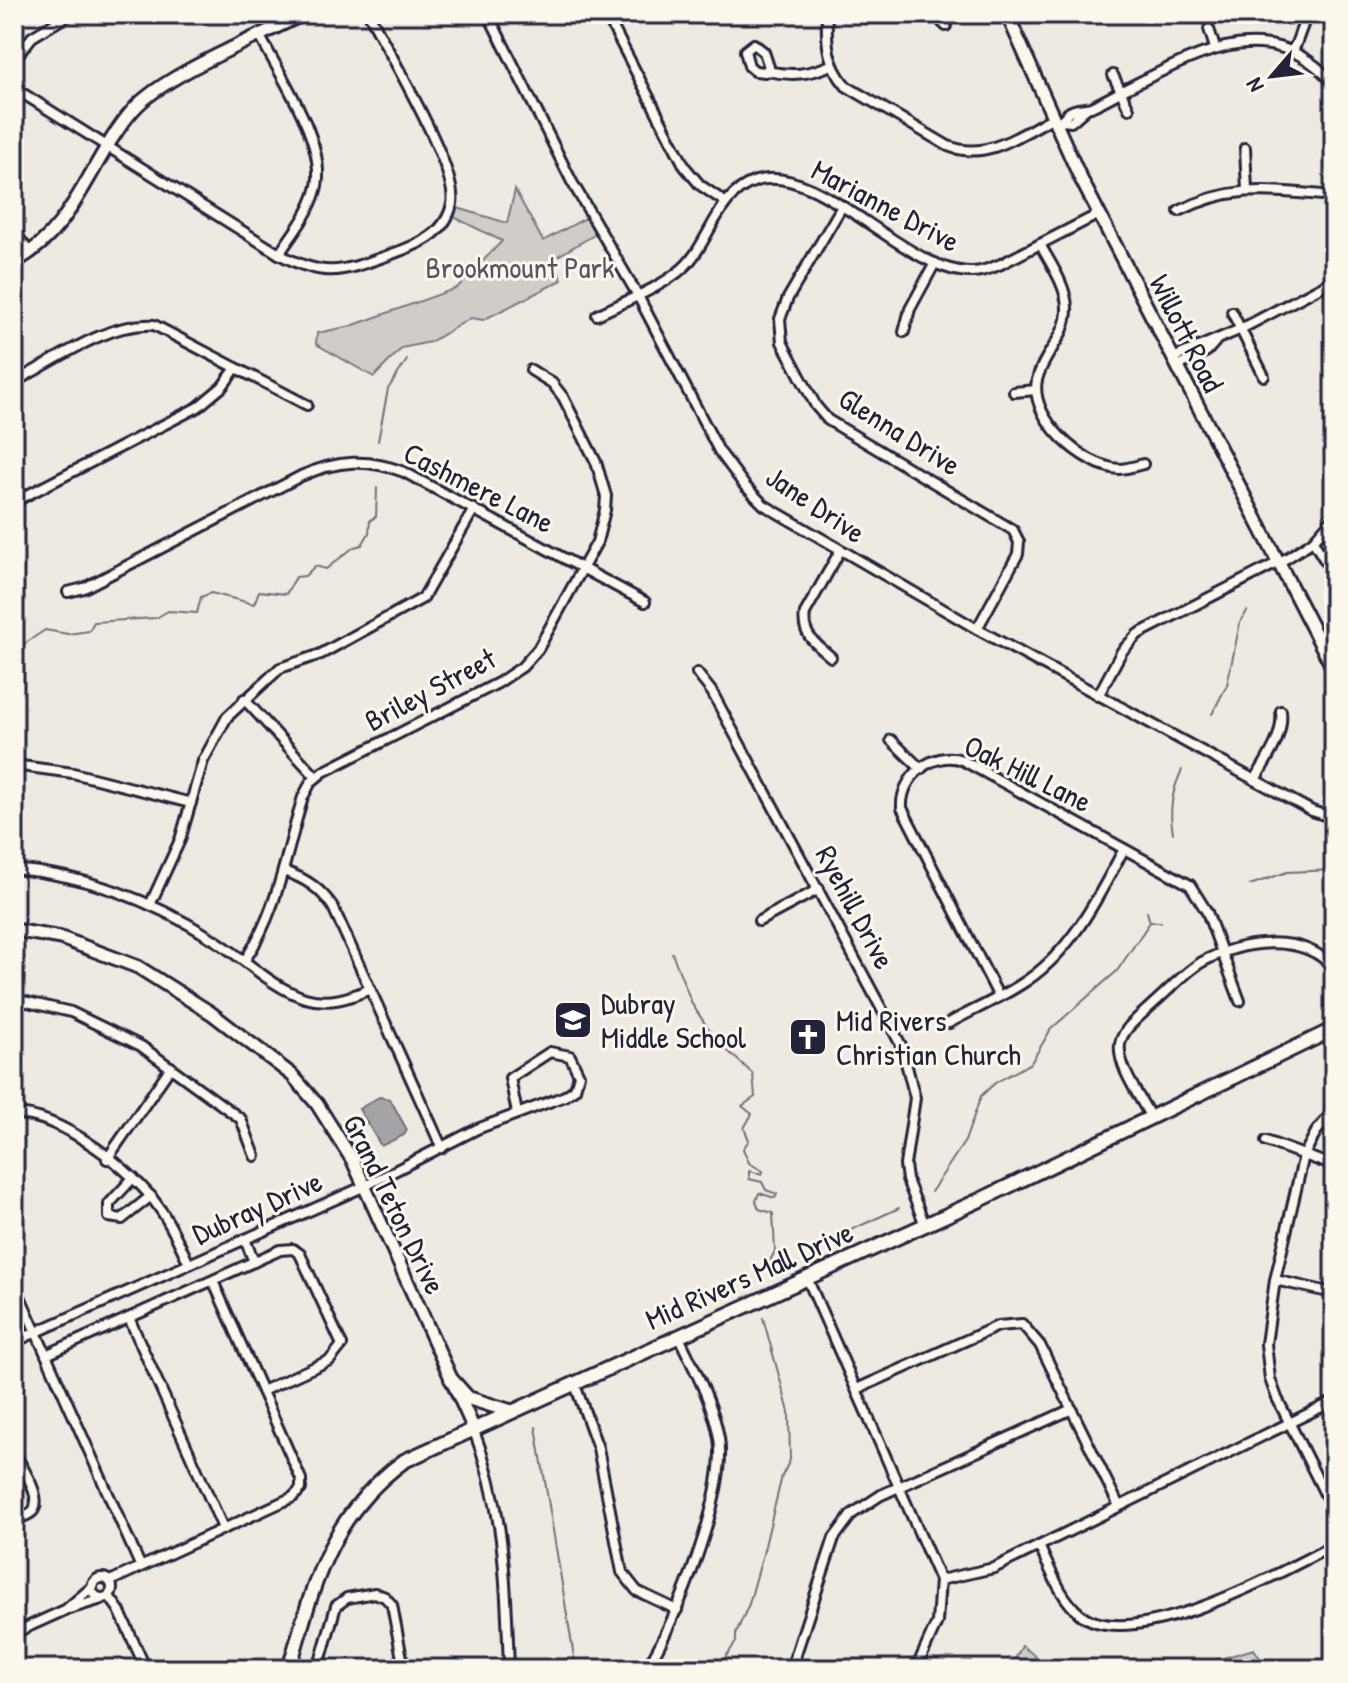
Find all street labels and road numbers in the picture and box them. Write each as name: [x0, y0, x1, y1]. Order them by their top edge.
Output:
street label: Marianne Drive: [805, 149, 967, 261]
street label: Willott Road: [1140, 267, 1234, 399]
street label: Glenna Drive: [831, 378, 969, 484]
street label: Cashmere Lane: [397, 432, 561, 542]
street label: Jane Drive: [759, 456, 874, 552]
street label: Briley Street: [358, 637, 503, 740]
street label: Oak Hill Lane: [958, 725, 1098, 821]
street label: Ryehill Drive: [807, 839, 905, 976]
street label: Grand Teton Drive: [334, 1108, 456, 1301]
street label: Dubray Drive: [186, 1161, 328, 1253]
street label: Mid Rivers Mall Drive: [639, 1211, 859, 1339]

